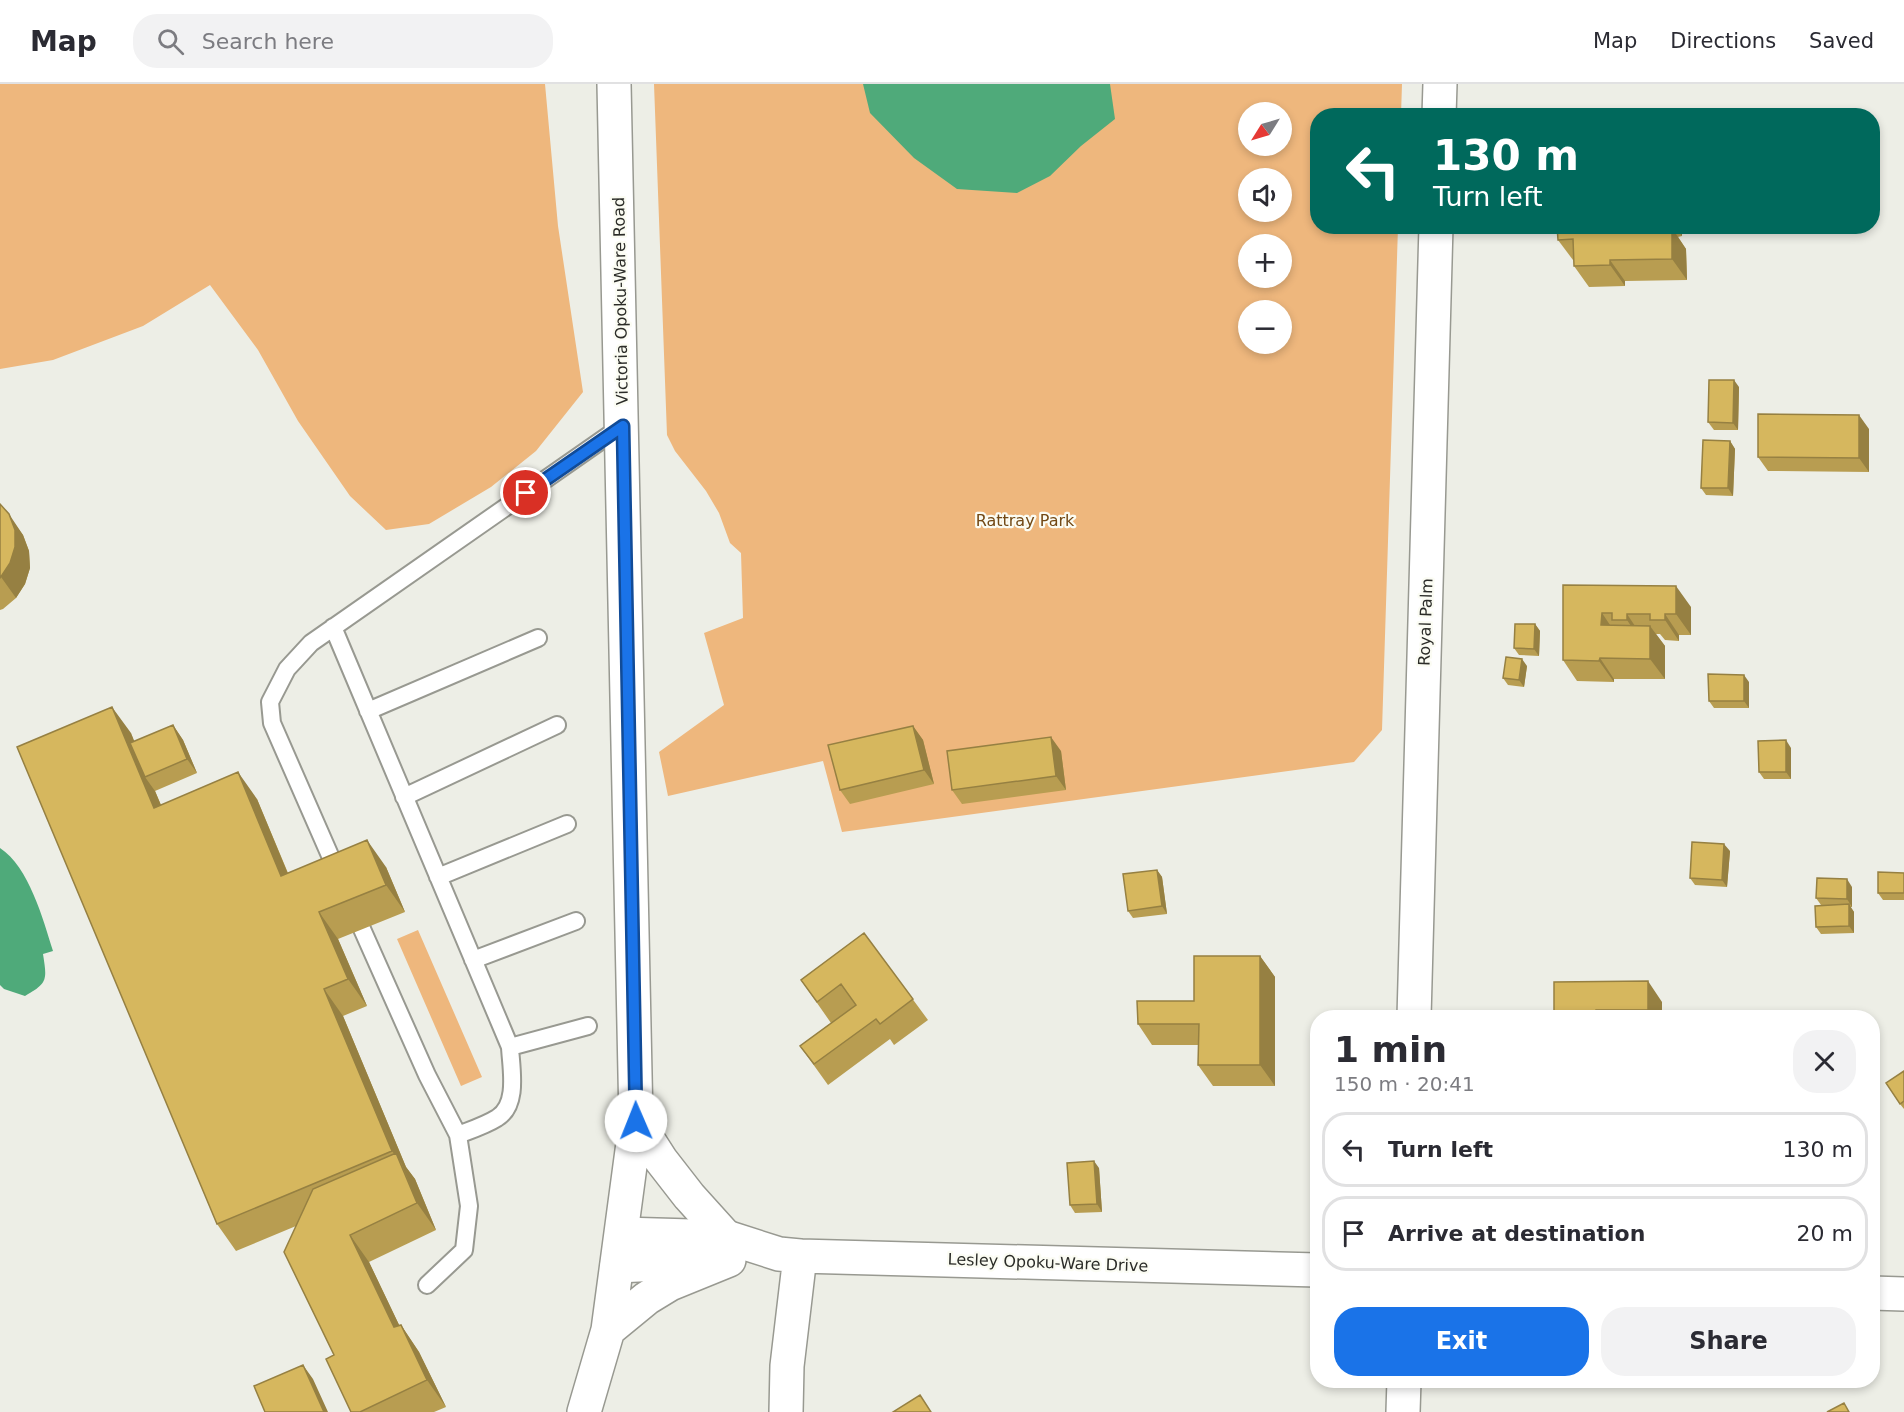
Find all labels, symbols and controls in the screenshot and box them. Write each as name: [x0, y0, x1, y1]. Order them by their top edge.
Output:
search box: [133, 14, 553, 68]
text: Map: [30, 25, 97, 58]
icon: search: [154, 25, 187, 58]
text: Search here: [202, 29, 334, 54]
text: Map: [1593, 29, 1637, 53]
text: Directions: [1670, 29, 1776, 53]
text: Saved: [1809, 29, 1874, 53]
north arrow: [1238, 102, 1292, 156]
map controls: [1238, 102, 1292, 354]
text: 130 m: [1433, 131, 1579, 180]
icon: left: [1334, 132, 1412, 210]
button: sound: [1238, 168, 1292, 222]
text: Turn left: [1433, 181, 1543, 212]
street label: Victoria Opoku-Ware Road: [609, 197, 632, 405]
button: +: [1238, 234, 1292, 288]
button: −: [1238, 300, 1292, 354]
pin: [500, 467, 551, 518]
icon: arrive: [509, 476, 542, 509]
park label: Rattray Park: [976, 511, 1075, 530]
street label: Royal Palm: [1414, 578, 1437, 666]
text: 1 min: [1334, 1029, 1447, 1070]
button: close: [1793, 1030, 1856, 1093]
text: 150 m · 20:41: [1334, 1072, 1475, 1096]
position arrow: [604, 1089, 668, 1153]
icon: left: [1337, 1133, 1370, 1166]
text: Turn left: [1388, 1137, 1493, 1162]
text: 130 m: [1783, 1137, 1853, 1162]
icon: arrive: [1337, 1217, 1370, 1250]
text: Arrive at destination: [1388, 1221, 1645, 1246]
text: 20 m: [1797, 1221, 1853, 1246]
street label: Lesley Opoku-Ware Drive: [947, 1250, 1149, 1275]
button: Exit: [1334, 1307, 1589, 1376]
button: Share: [1601, 1307, 1856, 1376]

